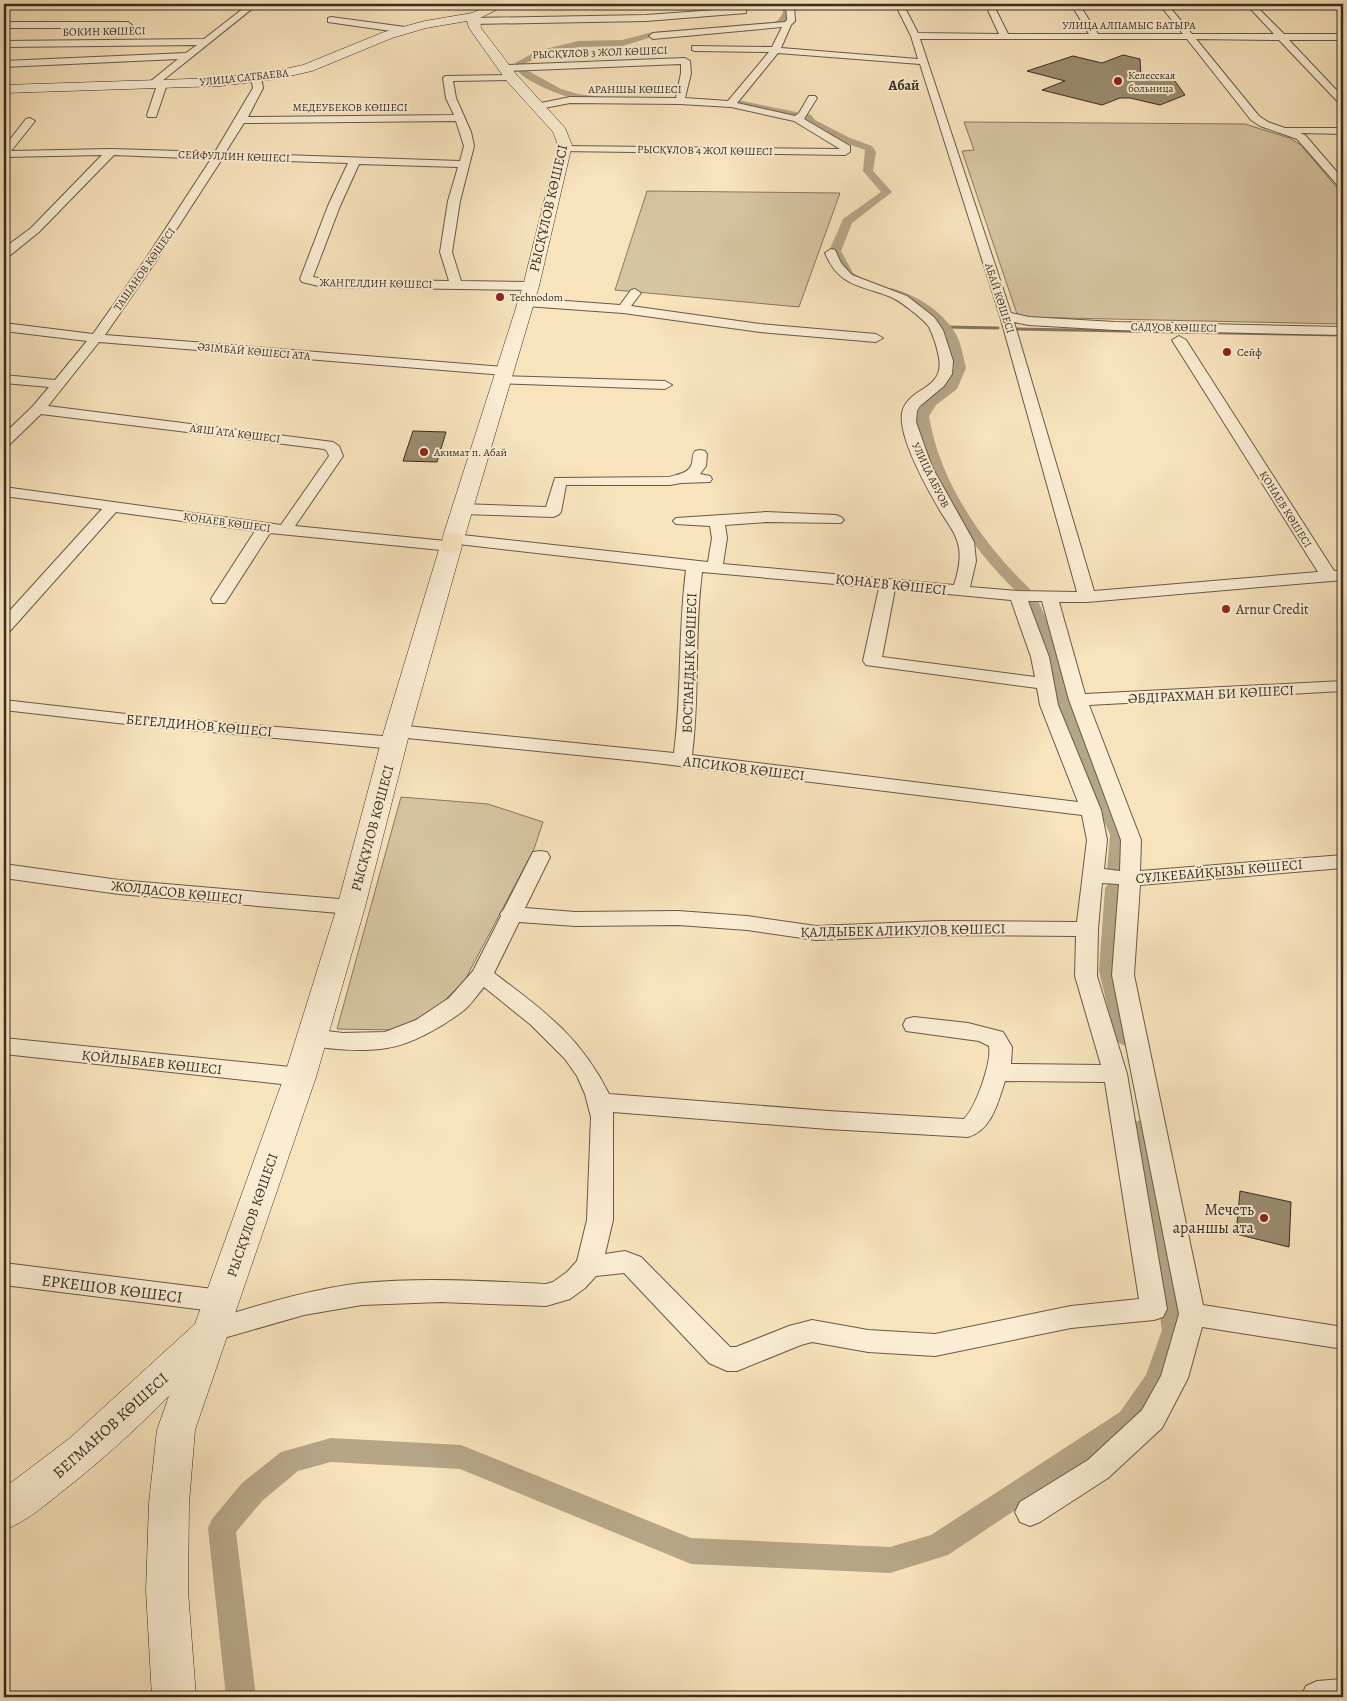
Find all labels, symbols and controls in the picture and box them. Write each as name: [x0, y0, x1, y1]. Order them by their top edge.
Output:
street label: УЛИЦА АЛПАМЫС БАТЫРА: [1062, 18, 1196, 33]
street label: БОКИН КӨШЕСІ: [62, 23, 146, 40]
street label: РЫСҚҰЛОВ 3 ЖОЛ КӨШЕСІ: [532, 43, 668, 62]
street label: УЛИЦА САТБАЕВА: [199, 65, 290, 90]
place label: Келесская больница: [1128, 68, 1175, 96]
marker: Келесская больница: [1112, 75, 1124, 87]
district label: Абай: [888, 76, 919, 95]
street label: АРАНШЫ КӨШЕСІ: [587, 82, 682, 97]
street label: МЕДЕУБЕКОВ КӨШЕСІ: [292, 100, 408, 115]
street label: РЫСҚҰЛОВ 4 ЖОЛ КӨШЕСІ: [637, 142, 773, 159]
street label: РЫСҚҰЛОВ КӨШЕСІ: [525, 143, 572, 274]
street label: СЕЙФУЛЛИН КӨШЕСІ: [178, 147, 290, 166]
street label: ТАШАНОВ КӨШЕСІ: [110, 225, 179, 314]
street label: АБАЙ КӨШЕСІ: [981, 260, 1018, 335]
street label: ЖАНГЕЛДИН КӨШЕСІ: [319, 275, 433, 292]
place label: Technodom: [510, 290, 563, 305]
marker: Technodom: [494, 291, 506, 303]
street label: САДУОВ КӨШЕСІ: [1131, 319, 1217, 336]
street label: ӘЗІМБАЙ КӨШЕСІ АТА: [197, 339, 312, 364]
place label: Сейф: [1237, 345, 1262, 360]
marker: Сейф: [1221, 346, 1233, 358]
street label: АЯШ АТА КӨШЕСІ: [188, 420, 281, 446]
street label: УЛИЦА АБУОВ: [908, 440, 953, 510]
place label: Акимат п. Абай: [433, 445, 507, 460]
marker: Акимат п. Абай: [418, 446, 430, 458]
street label: ҚОНАЕВ КӨШЕСІ: [1256, 468, 1315, 550]
street label: ҚОНАЕВ КӨШЕСІ: [182, 509, 271, 536]
street label: ҚОНАЕВ КӨШЕСІ: [834, 569, 947, 600]
street label: БОСТАНДЫҚ КӨШЕСІ: [678, 592, 701, 734]
place label: Arnur Credit: [1235, 600, 1309, 619]
marker: Arnur Credit: [1220, 603, 1232, 615]
street label: ӘБДІРАХМАН БИ КӨШЕСІ: [1127, 681, 1295, 708]
street label: БЕГЕЛДИНОВ КӨШЕСІ: [125, 710, 273, 741]
street label: АПСИКОВ КӨШЕСІ: [681, 752, 806, 785]
street label: РЫСҚҰЛОВ КӨШЕСІ: [346, 763, 398, 893]
street label: СҰЛКЕБАЙҚЫЗЫ КӨШЕСІ: [1135, 855, 1303, 888]
street label: ЖОЛДАСОВ КӨШЕСІ: [110, 876, 244, 909]
street label: ҚАЛДЫБЕК АЛИКУЛОВ КӨШЕСІ: [800, 919, 1006, 942]
street label: ҚОЙЛЫБАЕВ КӨШЕСІ: [81, 1046, 223, 1079]
street label: РЫСҚҰЛОВ КӨШЕСІ: [222, 1151, 283, 1280]
place label: Мечеть араншы ата: [1173, 1199, 1255, 1239]
marker: Мечеть араншы ата: [1258, 1212, 1270, 1224]
street label: ЕРКЕШОВ КӨШЕСІ: [40, 1269, 184, 1309]
street label: БЕГМАНОВ КӨШЕСІ: [48, 1368, 173, 1484]

